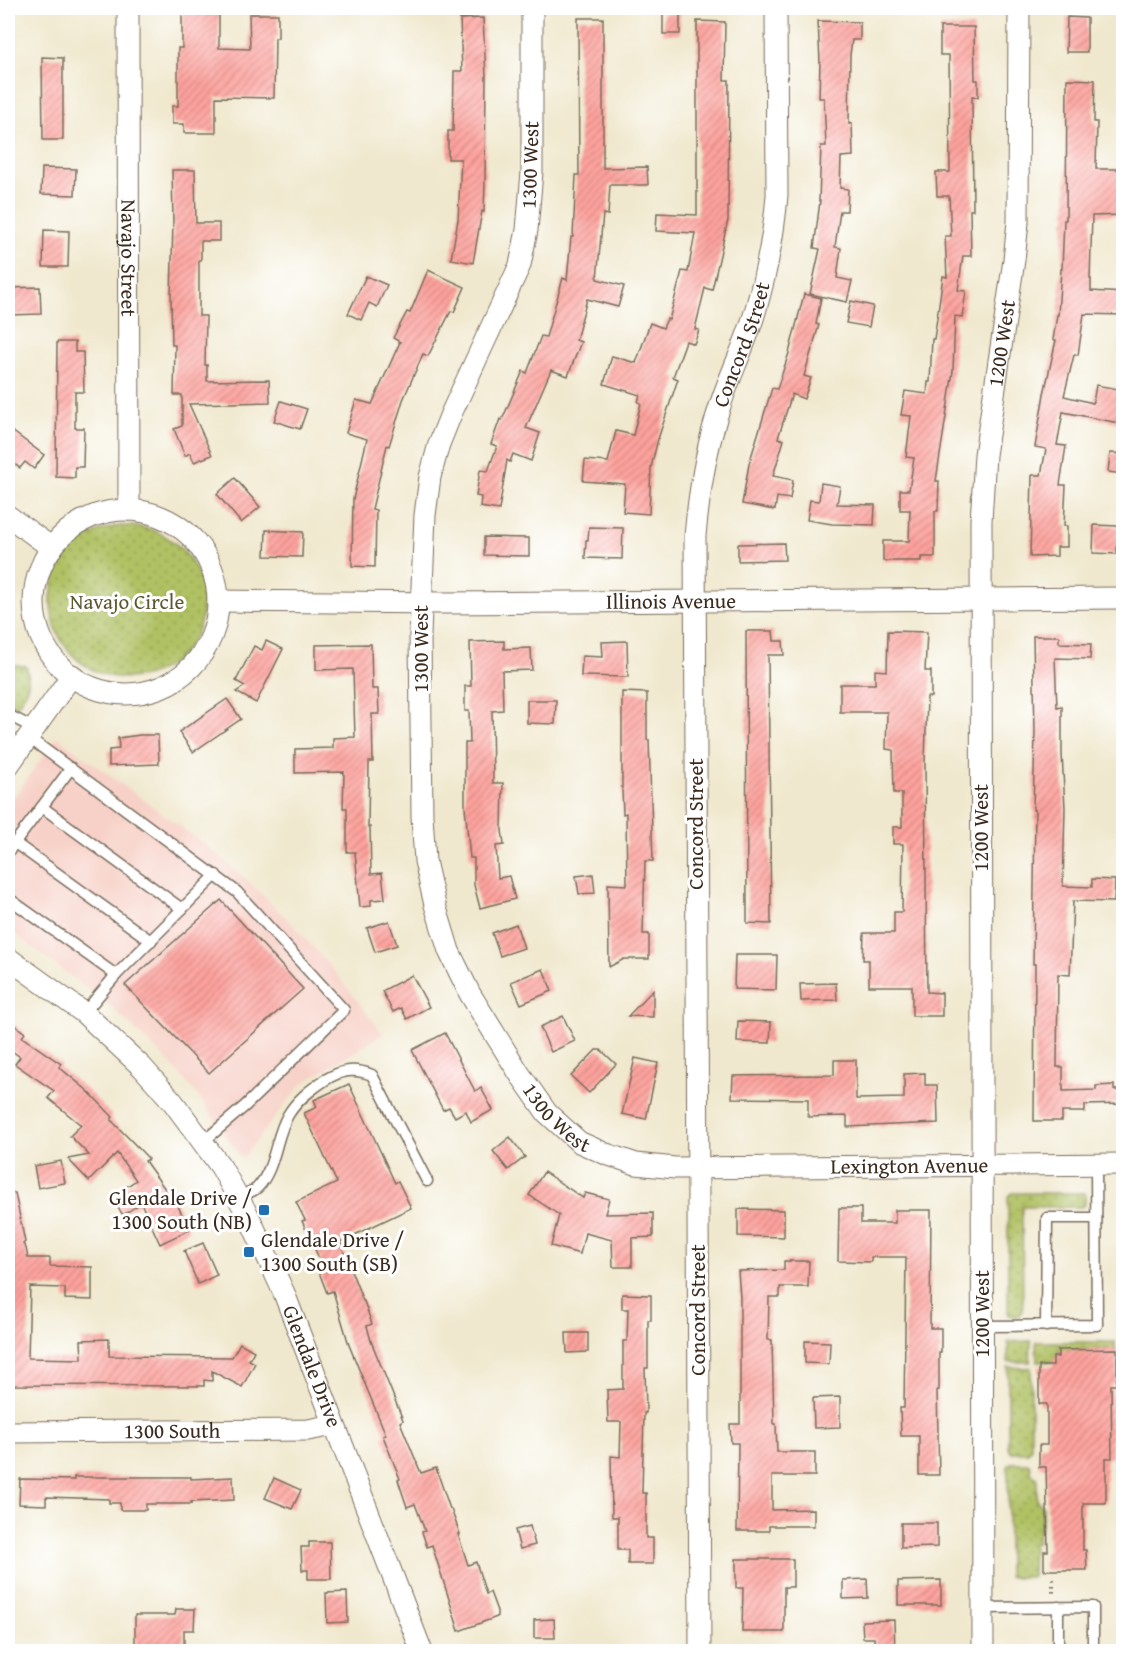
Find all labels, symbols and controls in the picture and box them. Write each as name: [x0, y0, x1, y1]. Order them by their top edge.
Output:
street label: 1300 West: [512, 120, 547, 209]
street label: Navajo Street: [113, 199, 145, 317]
street label: Concord Street: [705, 278, 778, 411]
street label: 1200 West: [979, 297, 1023, 389]
street label: Illinois Avenue: [606, 585, 736, 617]
park label: Navajo Circle: [70, 586, 184, 617]
street label: 1300 West: [405, 605, 436, 693]
street label: Concord Street: [680, 758, 711, 890]
street label: 1200 West: [965, 784, 996, 872]
street label: 1300 West: [515, 1076, 596, 1160]
street label: Lexington Avenue: [830, 1149, 989, 1182]
place label: Glendale Drive / 1300 South (NB): [109, 1182, 252, 1237]
marker: Glendale Drive / 1300 South (NB): [257, 1203, 271, 1217]
place label: Glendale Drive / 1300 South (SB): [261, 1224, 404, 1279]
street label: Concord Street: [682, 1244, 713, 1376]
marker: Glendale Drive / 1300 South (SB): [242, 1245, 256, 1259]
street label: 1200 West: [966, 1270, 997, 1358]
street label: Glendale Drive: [275, 1300, 350, 1432]
street label: 1300 South: [124, 1415, 221, 1446]

